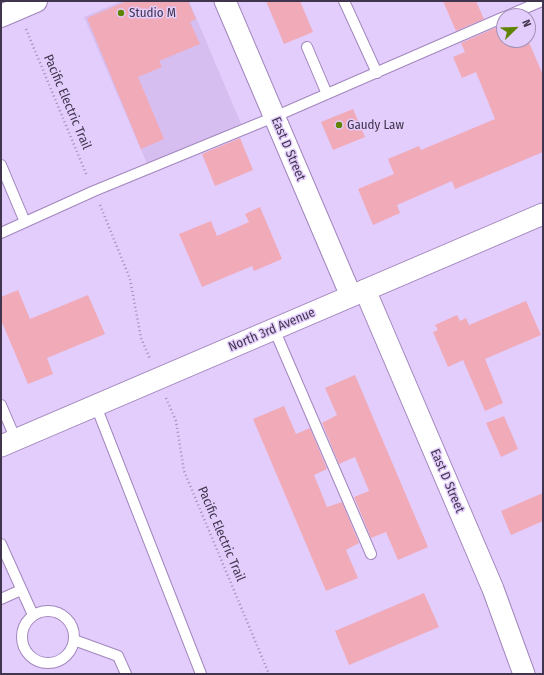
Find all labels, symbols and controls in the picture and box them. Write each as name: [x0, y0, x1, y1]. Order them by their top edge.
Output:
place label: Studio M: [129, 5, 176, 21]
marker: Studio M: [116, 8, 126, 18]
north arrow: [496, 8, 536, 48]
text: N: [519, 18, 534, 29]
street label: Pacific Electric Trail: [40, 52, 94, 152]
street label: East D Street: [268, 115, 308, 183]
place label: Gaudy Law: [347, 117, 404, 133]
marker: Gaudy Law: [334, 120, 344, 130]
street label: North 3rd Avenue: [226, 305, 318, 355]
street label: East D Street: [427, 447, 467, 515]
street label: Pacific Electric Trail: [194, 484, 248, 584]

